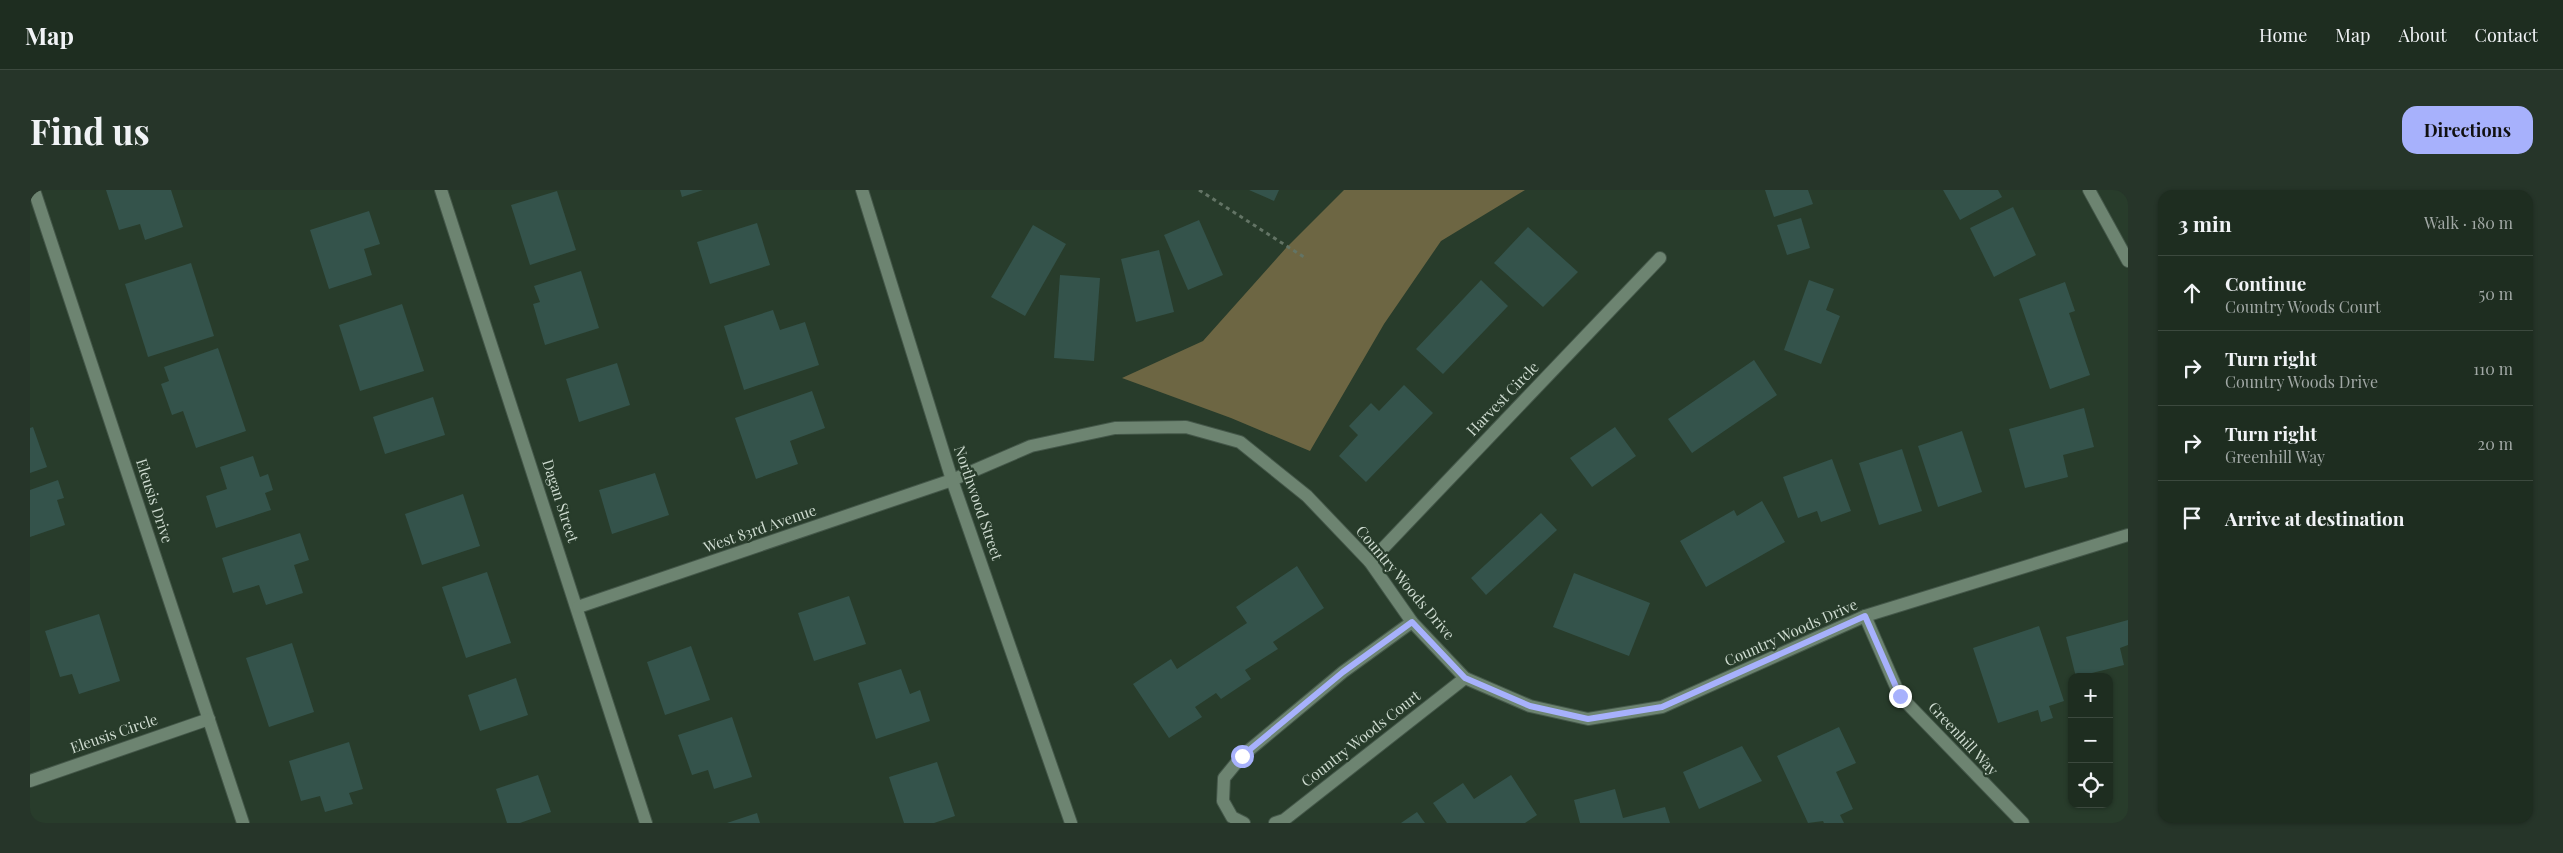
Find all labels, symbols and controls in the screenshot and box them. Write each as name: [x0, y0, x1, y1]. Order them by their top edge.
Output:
text: Map: [25, 19, 74, 51]
text: Home: [2259, 23, 2307, 47]
text: Map: [2335, 23, 2370, 47]
text: About: [2398, 23, 2447, 47]
text: Contact: [2475, 23, 2538, 47]
button: Directions: [2402, 106, 2533, 154]
text: Find us: [30, 107, 150, 154]
text: 3 min: [2178, 209, 2232, 237]
text: Walk · 180 m: [2424, 212, 2513, 233]
text: Continue: [2225, 270, 2306, 296]
icon: ahead: [2178, 279, 2206, 307]
text: 50 m: [2479, 283, 2513, 304]
text: Country Woods Court: [2225, 296, 2381, 317]
text: Turn right: [2225, 345, 2317, 371]
icon: right: [2178, 354, 2206, 382]
street label: Harvest Circle: [1462, 357, 1543, 440]
text: 110 m: [2473, 358, 2513, 379]
text: Country Woods Drive: [2225, 371, 2378, 392]
text: Turn right: [2225, 420, 2317, 446]
icon: right: [2178, 429, 2206, 457]
text: 20 m: [2478, 433, 2513, 454]
street label: Northwood Street: [950, 443, 1008, 563]
text: Greenhill Way: [2225, 446, 2325, 467]
street label: Eleusis Drive: [132, 456, 178, 546]
street label: Dagan Street: [538, 456, 584, 546]
street label: West 83rd Avenue: [700, 499, 819, 557]
icon: arrive: [2178, 504, 2206, 532]
text: Arrive at destination: [2225, 505, 2405, 531]
street label: Country Woods Drive: [1352, 521, 1460, 644]
street label: Country Woods Drive: [1721, 594, 1860, 670]
map controls: [2068, 673, 2113, 808]
button: +: [2068, 673, 2113, 718]
street label: Country Woods Court: [1297, 685, 1425, 791]
route end: [1889, 685, 1912, 708]
street label: Greenhill Way: [1924, 697, 2003, 780]
street label: Eleusis Circle: [67, 709, 160, 757]
button: −: [2068, 718, 2113, 763]
route start: [1231, 745, 1254, 768]
button: locate: [2068, 763, 2113, 808]

